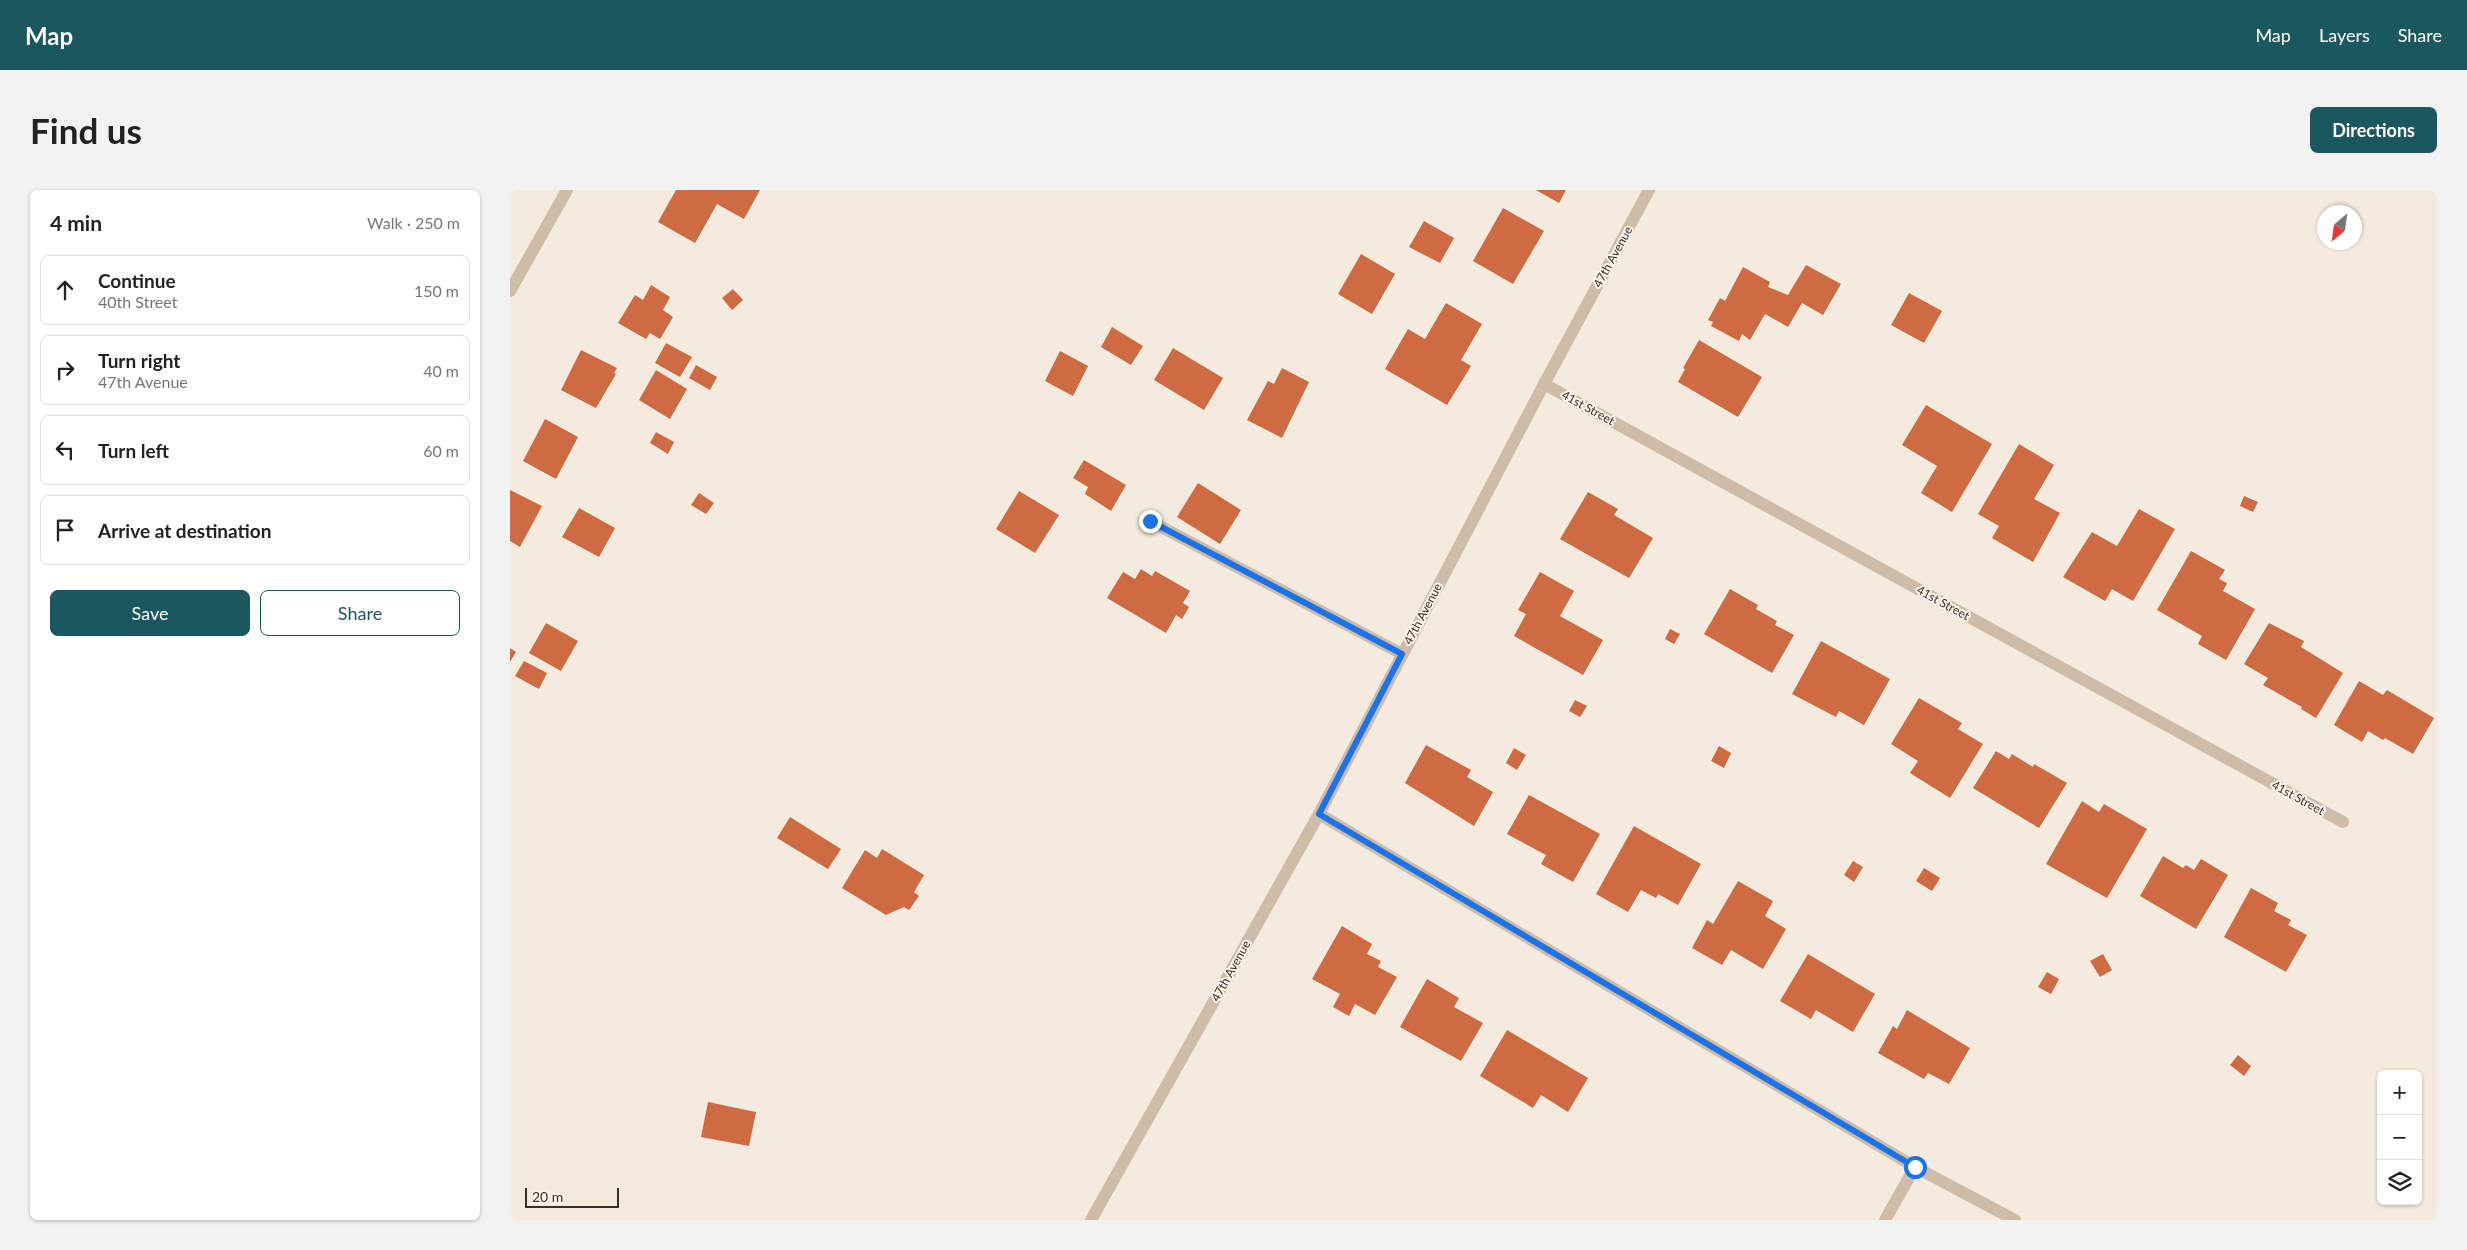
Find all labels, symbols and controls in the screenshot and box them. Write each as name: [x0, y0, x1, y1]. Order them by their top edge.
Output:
text: Map: [25, 21, 73, 50]
text: Map: [2255, 24, 2291, 46]
text: Layers: [2319, 24, 2370, 46]
text: Share: [2398, 24, 2442, 46]
button: Directions: [2310, 107, 2437, 153]
text: Find us: [30, 109, 142, 151]
north arrow: [2317, 205, 2362, 250]
text: 4 min: [50, 210, 102, 235]
text: Walk · 250 m: [367, 213, 460, 232]
street label: 47th Avenue: [1590, 224, 1635, 290]
text: Continue: [98, 269, 176, 292]
icon: ahead: [51, 276, 79, 304]
text: 150 m: [414, 281, 459, 300]
text: 40th Street: [98, 292, 177, 311]
text: Turn right: [98, 349, 180, 372]
icon: right: [51, 356, 79, 384]
text: 40 m: [423, 361, 459, 380]
text: 47th Avenue: [98, 372, 188, 391]
street label: 41st Street: [1559, 387, 1618, 429]
icon: left: [51, 436, 79, 464]
text: Turn left: [98, 439, 169, 462]
text: 60 m: [423, 441, 459, 460]
route end: [1139, 510, 1162, 533]
icon: arrive: [51, 516, 79, 544]
text: Arrive at destination: [98, 519, 271, 542]
street label: 47th Avenue: [1400, 581, 1445, 647]
street label: 41st Street: [1914, 582, 1973, 624]
button: Save: [50, 590, 250, 636]
button: Share: [260, 590, 460, 636]
street label: 41st Street: [2269, 777, 2328, 819]
street label: 47th Avenue: [1208, 938, 1253, 1004]
map controls: [2377, 1070, 2422, 1205]
button: +: [2377, 1070, 2422, 1115]
button: −: [2377, 1115, 2422, 1160]
route start: [1904, 1156, 1927, 1179]
button: layers: [2377, 1160, 2422, 1205]
scale bar: [525, 1185, 619, 1208]
text: 20 m: [532, 1188, 563, 1205]

